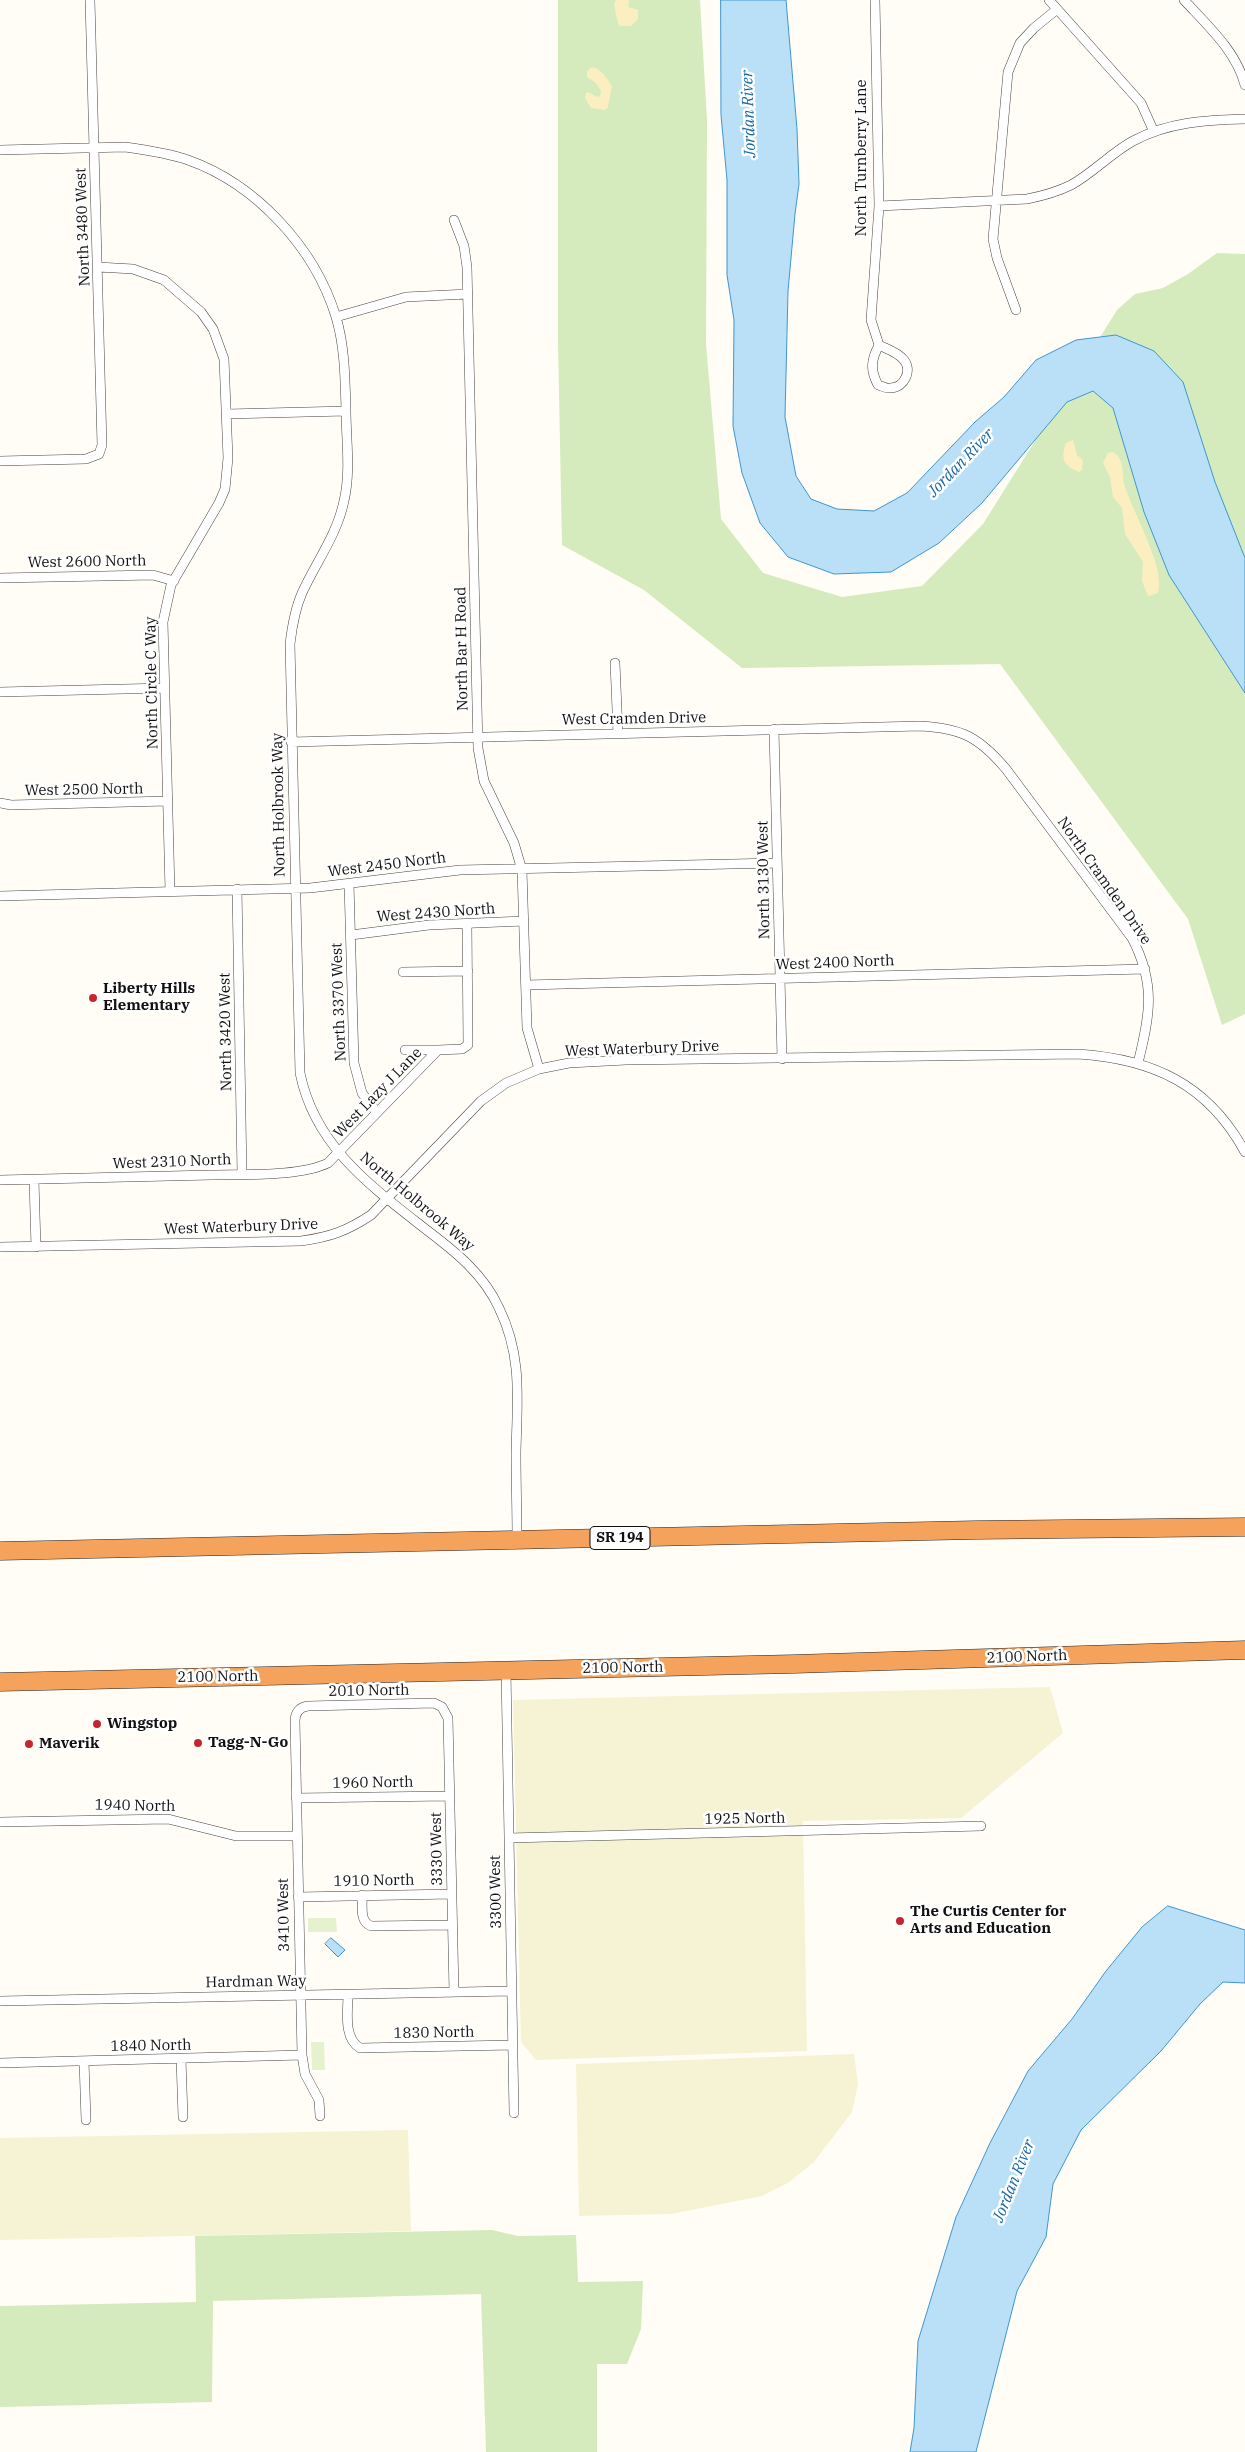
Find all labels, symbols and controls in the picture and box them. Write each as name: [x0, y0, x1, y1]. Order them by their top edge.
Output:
water label: Jordan River: [738, 70, 760, 158]
street label: North Turnberry Lane: [853, 79, 871, 237]
street label: North 3480 West: [72, 167, 94, 287]
water label: Jordan River: [924, 425, 998, 501]
street label: West 2600 North: [27, 552, 147, 572]
street label: North Bar H Road: [452, 587, 472, 711]
street label: North Circle C Way: [142, 616, 162, 750]
street label: West Cramden Drive: [562, 709, 706, 729]
street label: North Holbrook Way: [269, 733, 289, 877]
street label: West 2500 North: [24, 780, 144, 800]
street label: North Cramden Drive: [1053, 814, 1155, 948]
street label: North 3130 West: [754, 820, 774, 940]
street label: West 2450 North: [327, 849, 447, 881]
street label: West 2430 North: [376, 900, 496, 926]
street label: North 3370 West: [328, 942, 350, 1062]
street label: West 2400 North: [775, 952, 895, 974]
street label: North 3420 West: [216, 972, 236, 1092]
place label: Liberty Hills Elementary: [103, 980, 195, 1015]
marker: Liberty Hills Elementary: [87, 992, 99, 1004]
street label: West Waterbury Drive: [565, 1037, 719, 1061]
street label: West Lazy J Lane: [330, 1044, 426, 1142]
street label: North Holbrook Way: [356, 1149, 478, 1255]
street label: West 2310 North: [112, 1151, 232, 1173]
street label: West Waterbury Drive: [164, 1215, 318, 1239]
road number: SR 194: [590, 1526, 650, 1550]
street label: 2100 North: [986, 1647, 1068, 1667]
street label: 2100 North: [582, 1658, 664, 1678]
street label: 2100 North: [177, 1667, 259, 1687]
street label: 2010 North: [328, 1681, 410, 1701]
place label: Wingstop: [107, 1715, 177, 1733]
marker: Wingstop: [91, 1718, 103, 1730]
place label: Tagg-N-Go: [208, 1734, 288, 1752]
place label: Maverik: [39, 1735, 99, 1753]
marker: Tagg-N-Go: [192, 1737, 204, 1749]
marker: Maverik: [23, 1738, 35, 1750]
street label: 1960 North: [332, 1773, 414, 1793]
street label: 1940 North: [94, 1796, 176, 1816]
street label: 1925 North: [704, 1809, 786, 1829]
street label: 3330 West: [427, 1812, 447, 1886]
street label: 3300 West: [486, 1855, 506, 1929]
street label: 1910 North: [333, 1871, 415, 1891]
street label: 3410 West: [274, 1878, 294, 1952]
place label: The Curtis Center for Arts and Education: [910, 1903, 1066, 1938]
marker: The Curtis Center for Arts and Education: [894, 1915, 906, 1927]
street label: Hardman Way: [205, 1972, 307, 1992]
street label: 1830 North: [393, 2023, 475, 2043]
street label: 1840 North: [110, 2036, 192, 2056]
water label: Jordan River: [989, 2137, 1039, 2225]

